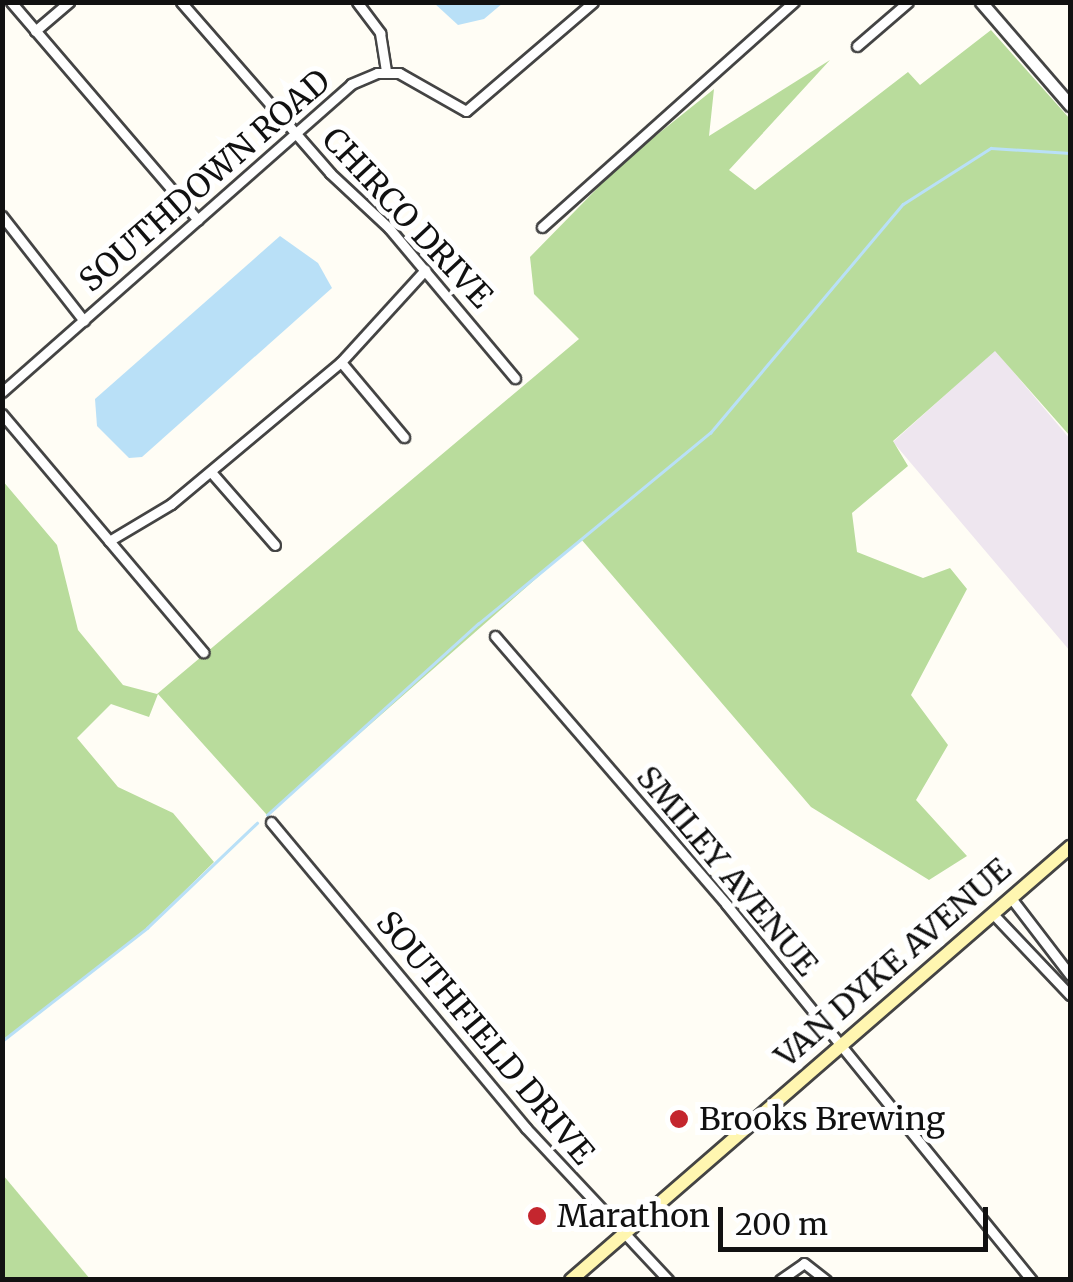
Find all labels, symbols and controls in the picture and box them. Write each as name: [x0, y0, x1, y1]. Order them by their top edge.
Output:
street label: SOUTHDOWN ROAD: [72, 62, 338, 300]
street label: CHIRCO DRIVE: [314, 120, 500, 316]
street label: SMILEY AVENUE: [628, 758, 826, 984]
street label: VAN DYKE AVENUE: [767, 850, 1019, 1076]
street label: SOUTHFIELD DRIVE: [368, 904, 602, 1172]
place label: Brooks Brewing: [699, 1100, 945, 1138]
marker: Brooks Brewing: [668, 1108, 690, 1130]
scale bar: [723, 1187, 993, 1249]
place label: Marathon: [557, 1197, 710, 1235]
marker: Marathon: [526, 1205, 548, 1227]
text: 200 m: [735, 1205, 828, 1243]

